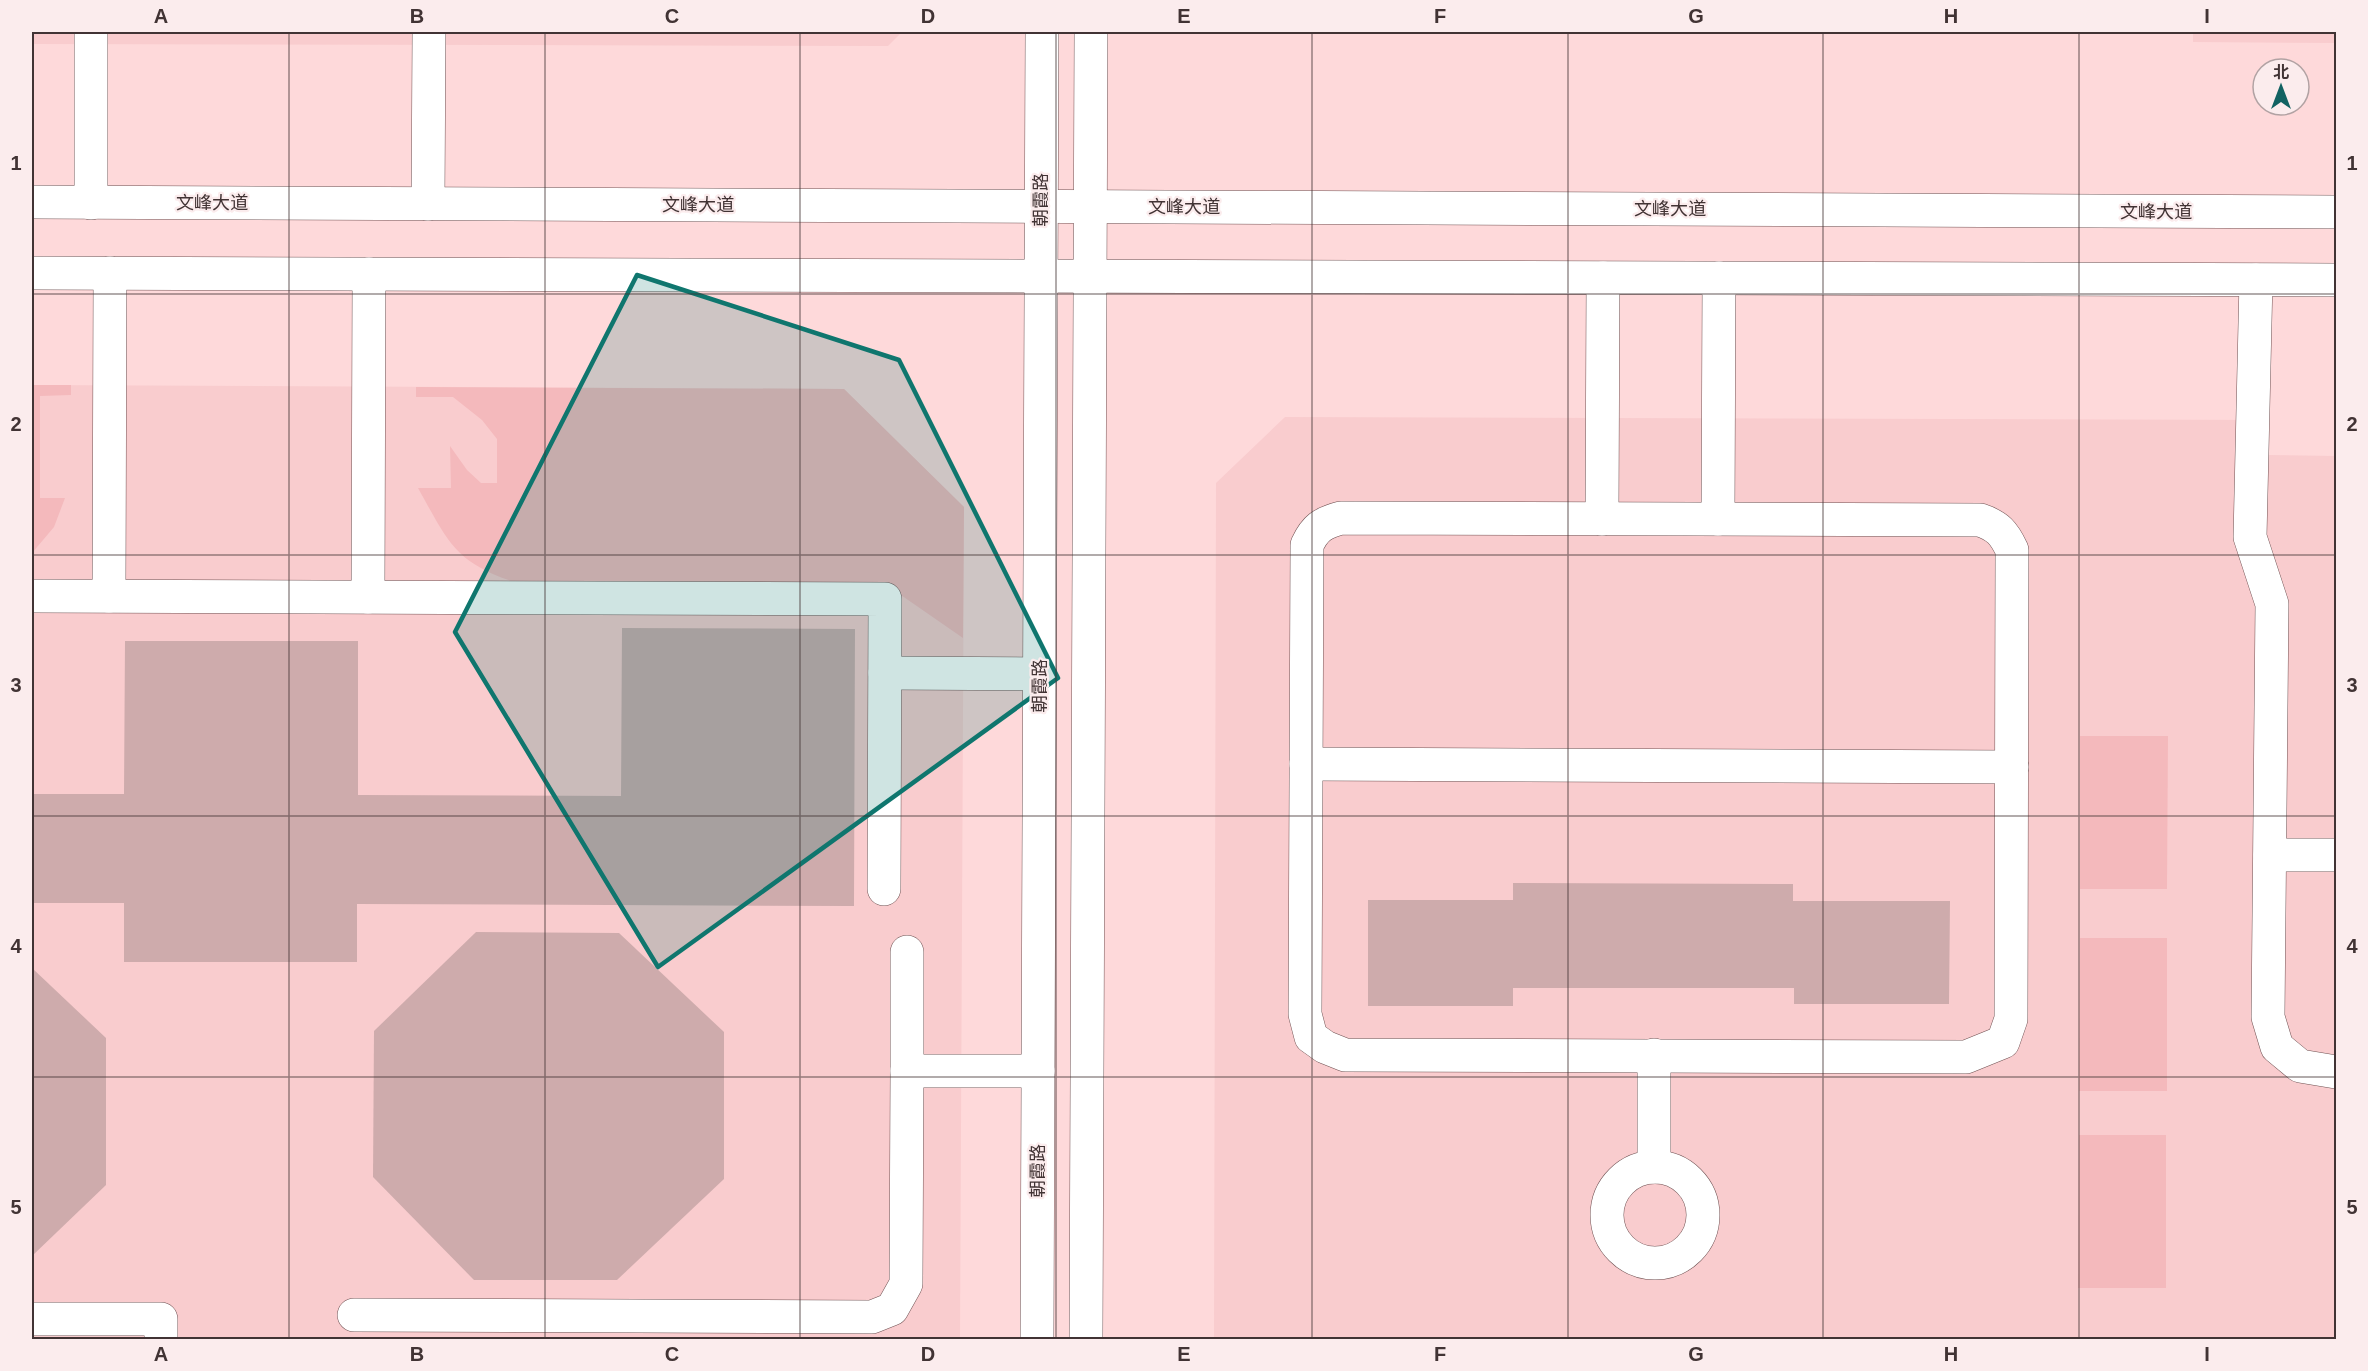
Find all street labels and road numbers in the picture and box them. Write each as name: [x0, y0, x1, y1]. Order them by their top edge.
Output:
street label: 朝霞路: [1031, 173, 1051, 227]
street label: 文峰大道: [176, 193, 248, 213]
street label: 文峰大道: [662, 195, 734, 215]
street label: 文峰大道: [1148, 197, 1220, 217]
street label: 文峰大道: [1634, 199, 1706, 219]
street label: 文峰大道: [2120, 202, 2192, 222]
street label: 朝霞路: [1030, 659, 1050, 713]
street label: 朝霞路: [1028, 1144, 1048, 1198]

